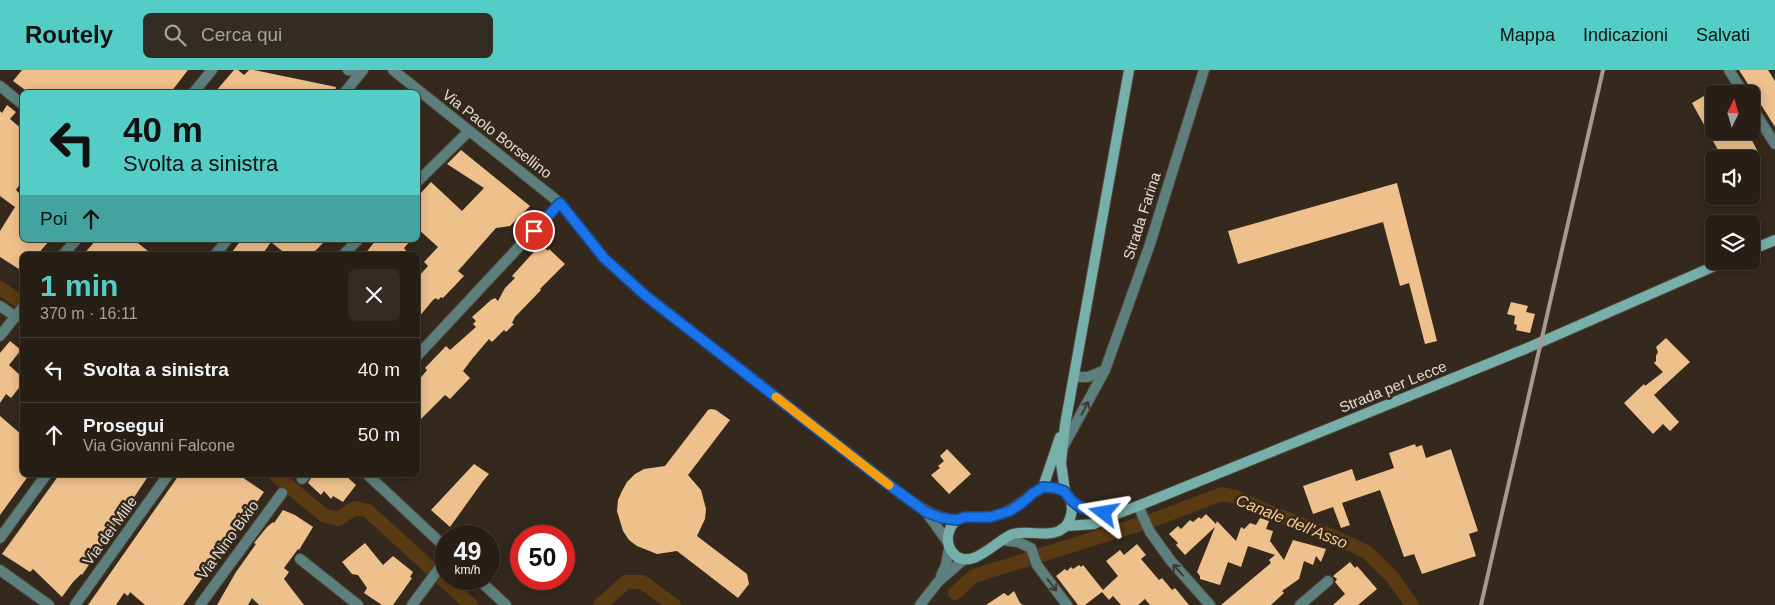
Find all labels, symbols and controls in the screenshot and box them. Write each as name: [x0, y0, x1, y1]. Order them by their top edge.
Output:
search box: [143, 13, 493, 58]
text: Routely: [25, 21, 113, 48]
icon: search: [161, 21, 189, 49]
text: Cerca qui: [201, 24, 282, 45]
text: Mappa: [1500, 25, 1555, 45]
text: Indicazioni: [1583, 25, 1668, 45]
text: Salvati: [1696, 25, 1750, 45]
north arrow: [1705, 85, 1760, 140]
map controls: [1705, 85, 1760, 270]
street label: Via Paolo Borsellino: [439, 86, 555, 182]
icon: left: [40, 110, 105, 175]
text: 40 m: [123, 110, 203, 149]
button: sound: [1705, 150, 1760, 205]
text: Svolta a sinistra: [123, 151, 278, 176]
street label: Strada Farina: [1119, 169, 1164, 262]
icon: ahead: [77, 205, 105, 233]
text: Poi: [40, 208, 67, 229]
pin: [513, 210, 555, 252]
button: layers: [1705, 215, 1760, 270]
icon: arrive: [520, 217, 548, 245]
text: 1 min: [40, 269, 118, 302]
button: close: [348, 269, 400, 321]
text: 370 m · 16:11: [40, 305, 138, 322]
icon: left: [40, 356, 68, 384]
street label: Strada per Lecce: [1337, 357, 1449, 416]
text: Svolta a sinistra: [83, 359, 229, 380]
text: 40 m: [358, 359, 400, 380]
one-way arrow: [1080, 401, 1090, 415]
text: Prosegui: [83, 415, 164, 436]
icon: ahead: [40, 421, 68, 449]
text: 50 m: [358, 424, 400, 445]
text: Via Giovanni Falcone: [83, 437, 235, 454]
position arrow: [1077, 486, 1129, 538]
water label: Canale dell'Asso: [1234, 491, 1350, 552]
street label: Via dei Mille: [79, 493, 140, 568]
street label: Via Nino Bixio: [193, 497, 262, 582]
speed limit sign: 50: [510, 525, 575, 590]
text: 49: [454, 537, 481, 565]
text: km/h: [454, 563, 481, 577]
one-way arrow: [1173, 563, 1184, 576]
one-way arrow: [1046, 578, 1057, 591]

